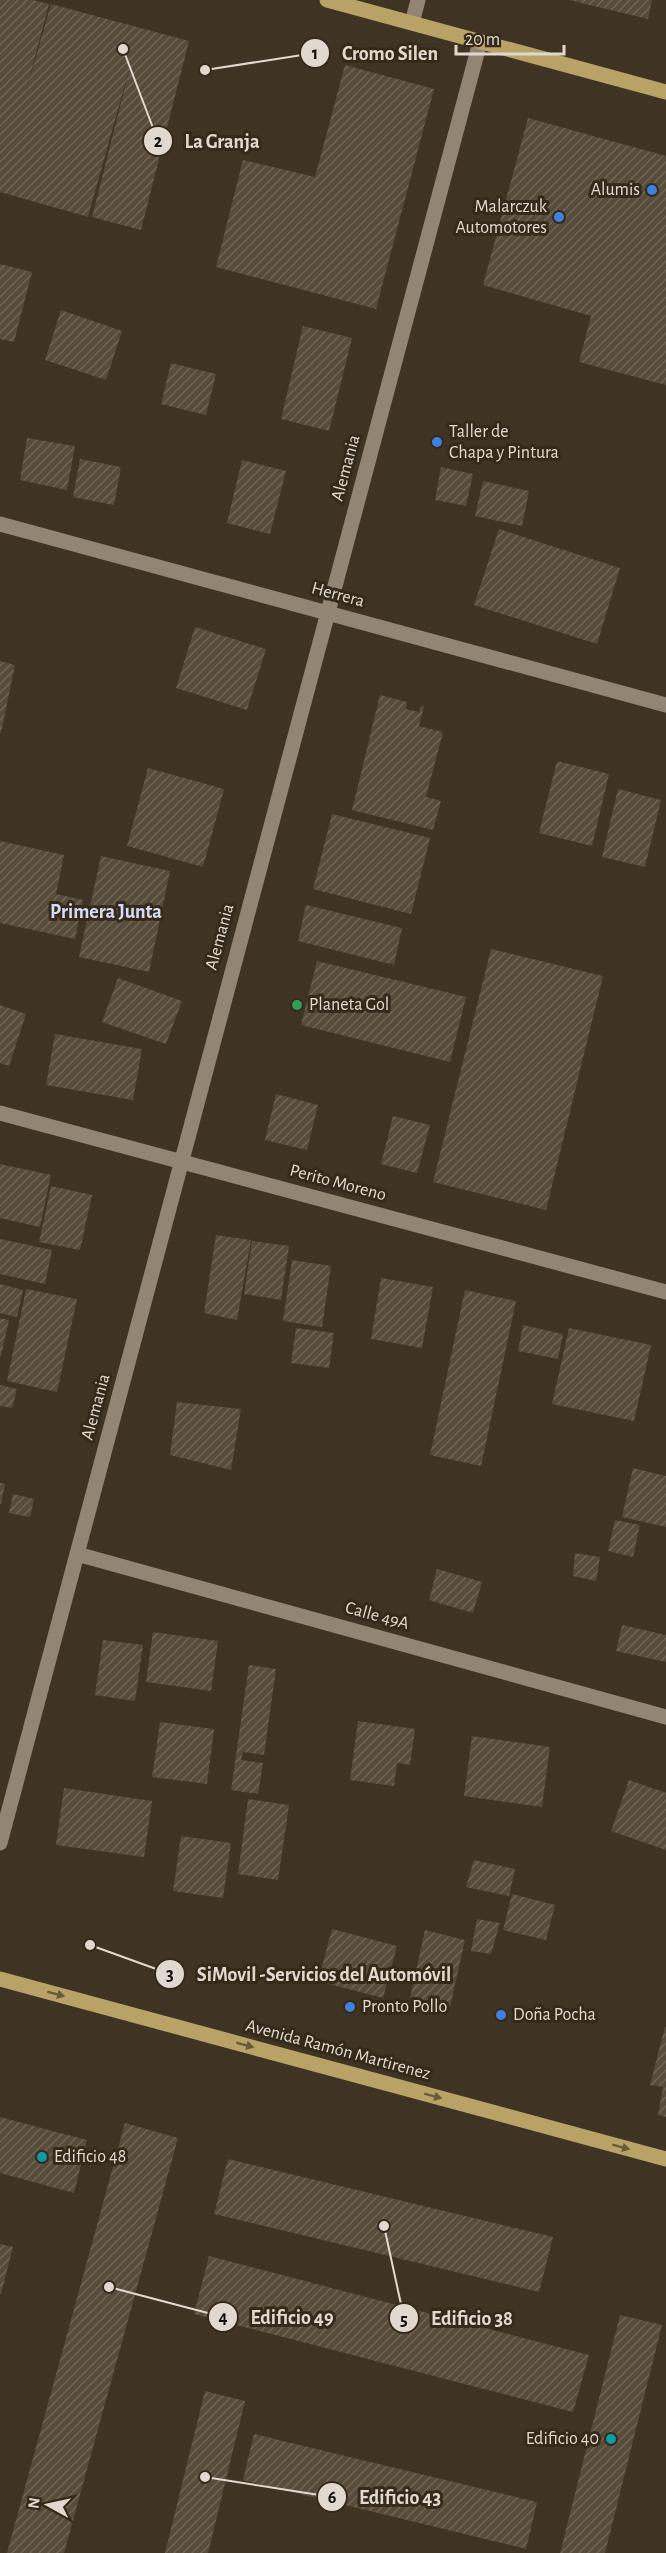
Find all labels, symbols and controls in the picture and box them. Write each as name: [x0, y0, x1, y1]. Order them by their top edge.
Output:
scale bar: [456, 18, 564, 56]
text: 20 m: [465, 31, 500, 49]
callout: Cromo Silen: [300, 34, 450, 72]
text: Cromo Silen: [342, 44, 438, 64]
text: 1: [312, 45, 318, 63]
callout: La Granja: [143, 122, 272, 160]
text: La Granja: [184, 132, 260, 152]
text: 2: [154, 133, 163, 151]
place label: Alumis: [591, 181, 640, 199]
marker: Alumis: [645, 183, 659, 197]
place label: Malarczuk Automotores: [455, 198, 548, 237]
marker: Malarczuk Automotores: [552, 210, 566, 224]
place label: Taller de Chapa y Pintura: [449, 423, 559, 462]
street label: Alemania: [329, 433, 363, 503]
marker: Taller de Chapa y Pintura: [430, 435, 444, 449]
street label: Herrera: [310, 579, 366, 611]
district label: Primera Junta: [50, 902, 162, 922]
street label: Alemania: [203, 902, 237, 972]
place label: Planeta Gol: [309, 996, 389, 1014]
marker: Planeta Gol: [290, 998, 304, 1012]
street label: Perito Moreno: [288, 1161, 388, 1205]
street label: Alemania: [79, 1372, 113, 1442]
street label: Calle 49A: [343, 1599, 411, 1633]
callout: SiMovil -Servicios del Automóvil: [155, 1955, 464, 1993]
text: SiMovil -Servicios del Automóvil: [197, 1965, 451, 1985]
text: 3: [166, 1966, 174, 1984]
one-way arrow: [47, 1990, 66, 2000]
place label: Pronto Pollo: [362, 1998, 447, 2016]
marker: Pronto Pollo: [343, 2000, 357, 2014]
place label: Doña Pocha: [513, 2006, 596, 2024]
marker: Doña Pocha: [494, 2008, 508, 2022]
street label: Avenida Ramón Martirenez: [244, 2017, 432, 2083]
one-way arrow: [236, 2041, 254, 2051]
one-way arrow: [424, 2092, 442, 2101]
one-way arrow: [612, 2143, 630, 2152]
place label: Edificio 48: [54, 2148, 126, 2166]
marker: Edificio 48: [35, 2150, 49, 2164]
callout: Edificio 49: [208, 2298, 345, 2336]
callout: Edificio 38: [389, 2299, 525, 2337]
text: Edificio 49: [250, 2308, 334, 2328]
text: 4: [218, 2309, 228, 2327]
text: Edificio 38: [431, 2309, 513, 2329]
text: 5: [400, 2311, 408, 2329]
place label: Edificio 40: [526, 2430, 599, 2448]
marker: Edificio 40: [604, 2432, 618, 2446]
north arrow: [18, 2475, 78, 2535]
callout: Edificio 43: [317, 2478, 453, 2516]
text: Edificio 43: [359, 2488, 441, 2508]
text: 6: [328, 2489, 337, 2507]
text: N: [25, 2496, 43, 2510]

